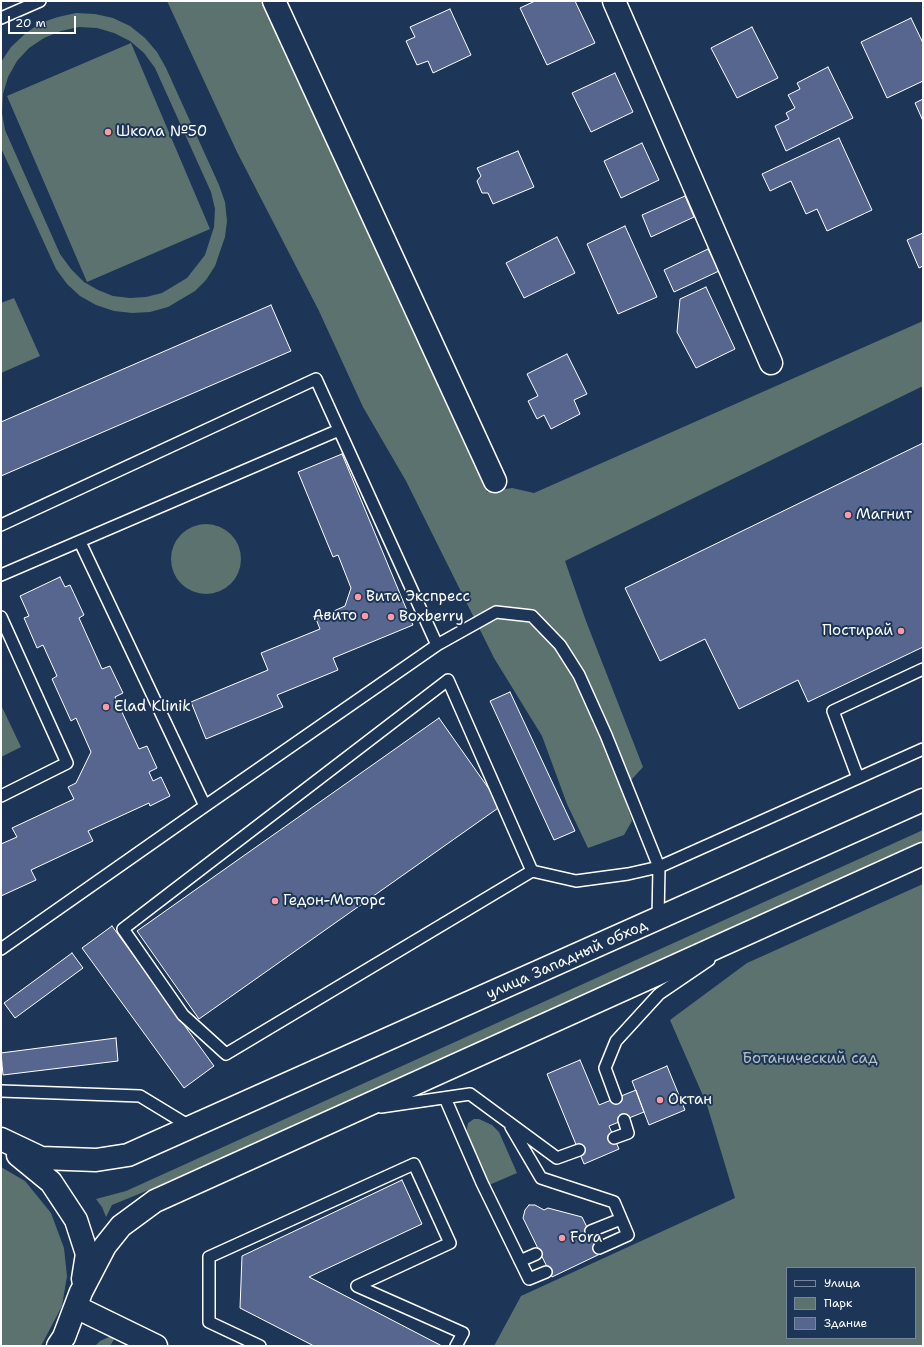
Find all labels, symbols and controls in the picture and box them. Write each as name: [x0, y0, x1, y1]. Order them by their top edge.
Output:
scale bar: [10, 8, 78, 34]
text: 20 m: [15, 15, 46, 31]
place label: Школа №50: [116, 123, 207, 141]
marker: Школа №50: [103, 127, 113, 137]
place label: Магнит: [856, 506, 912, 524]
marker: Магнит: [843, 510, 853, 520]
place label: Вита Экспресс: [366, 588, 470, 606]
marker: Вита Экспресс: [353, 592, 363, 602]
place label: Авито: [313, 607, 357, 625]
place label: Boxberry: [399, 608, 464, 626]
marker: Авито: [360, 611, 370, 621]
marker: Boxberry: [386, 612, 396, 622]
place label: Постирай: [822, 622, 893, 640]
marker: Постирай: [896, 626, 906, 636]
place label: Elad Klinik: [114, 698, 191, 716]
marker: Elad Klinik: [101, 702, 111, 712]
place label: Гедон-Моторс: [283, 892, 385, 910]
marker: Гедон-Моторс: [270, 896, 280, 906]
street label: улица Западный обход: [484, 916, 650, 1004]
park label: Ботанический сад: [742, 1050, 878, 1068]
place label: Октан: [668, 1091, 712, 1109]
marker: Октан: [655, 1095, 665, 1105]
place label: Fora: [570, 1229, 602, 1247]
marker: Fora: [557, 1233, 567, 1243]
legend: [786, 1267, 916, 1339]
text: Улица: [824, 1275, 860, 1291]
text: Парк: [824, 1295, 852, 1311]
text: Здание: [824, 1315, 867, 1331]

